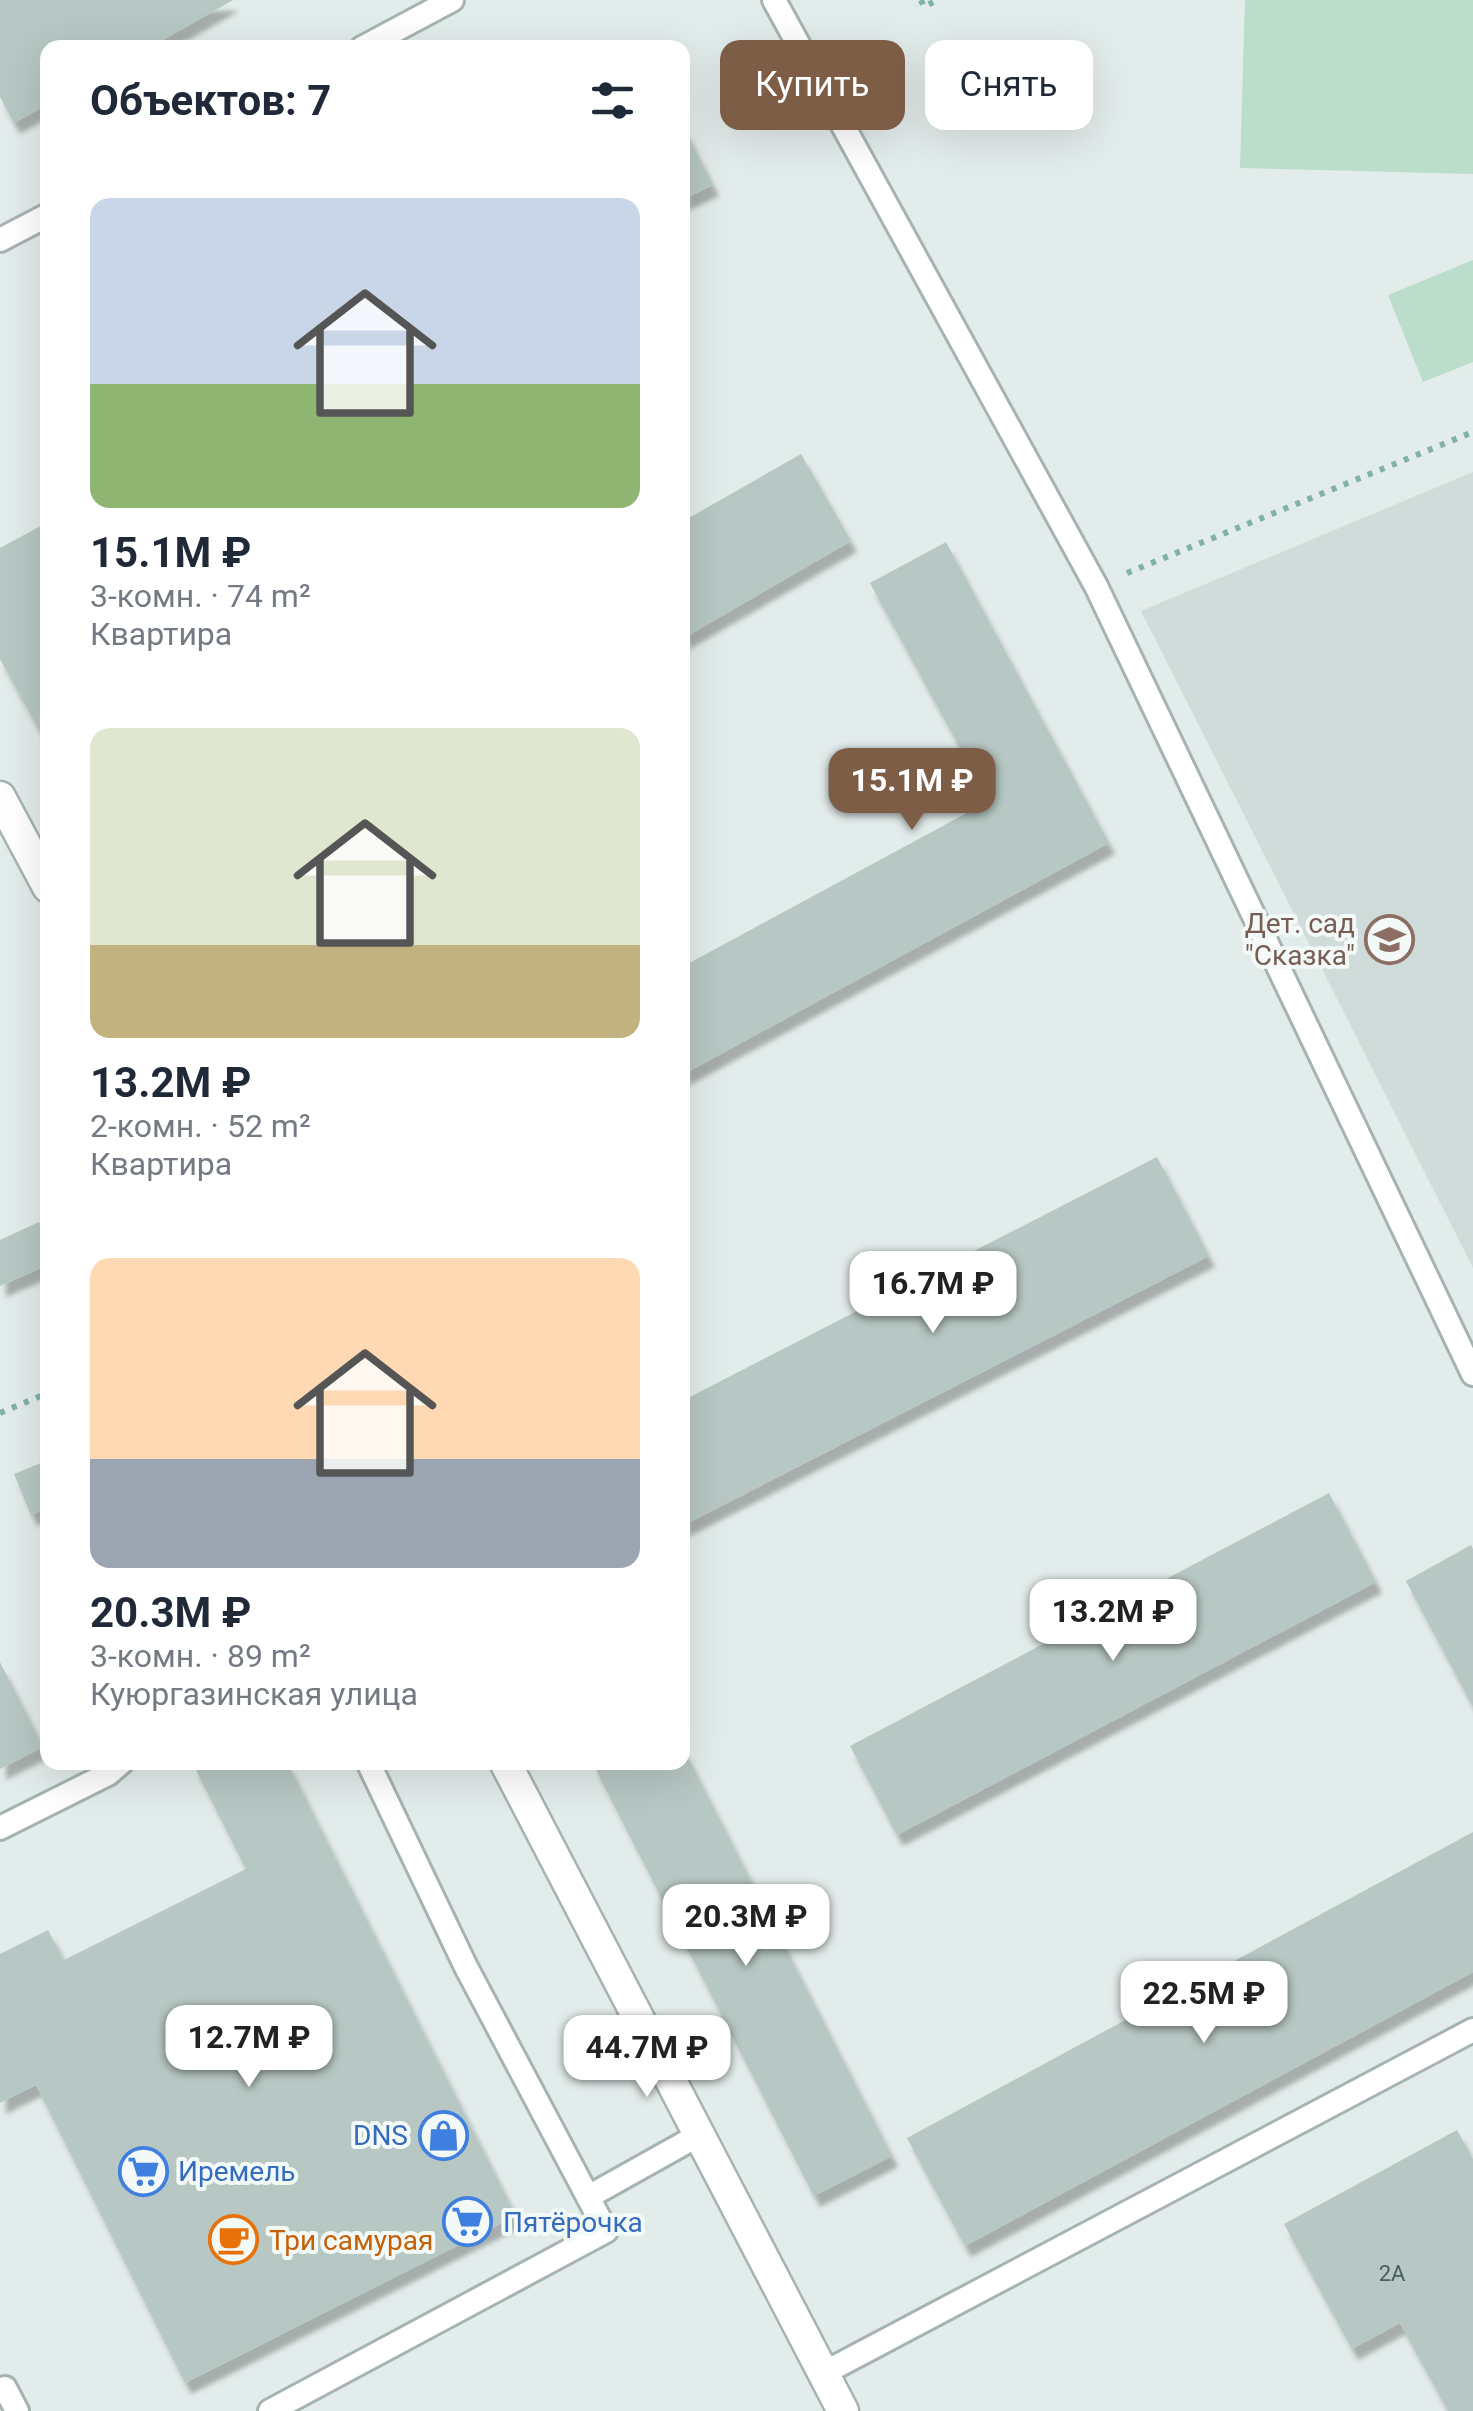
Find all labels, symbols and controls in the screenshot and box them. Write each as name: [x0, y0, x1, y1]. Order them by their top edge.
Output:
chip: Купить: [720, 40, 905, 130]
chip: Снять: [925, 40, 1093, 130]
icon: filters: [585, 73, 640, 128]
text: Объектов: 7: [90, 76, 331, 125]
icon: home: [275, 263, 455, 443]
text: 15.1M ₽: [90, 528, 251, 577]
text: 3-комн. · 74 m²: [90, 577, 311, 615]
text: Квартира: [90, 615, 232, 653]
pin: 15.1M ₽: [820, 748, 1004, 833]
text: 15.1M ₽: [851, 761, 973, 799]
icon: home: [275, 793, 455, 973]
place label: Дет. сад "Сказка": [1245, 907, 1355, 972]
school or university icon: Дет. сад "Сказка": [1364, 913, 1416, 965]
text: 13.2M ₽: [90, 1058, 251, 1107]
text: 2-комн. · 52 m²: [90, 1107, 311, 1145]
text: Квартира: [90, 1145, 232, 1183]
pin: 16.7M ₽: [841, 1251, 1025, 1336]
text: 16.7M ₽: [872, 1264, 994, 1302]
icon: home: [275, 1323, 455, 1503]
pin: 13.2M ₽: [1021, 1579, 1205, 1664]
text: 20.3M ₽: [90, 1588, 251, 1637]
text: 13.2M ₽: [1052, 1592, 1174, 1630]
text: 3-комн. · 89 m²: [90, 1637, 311, 1675]
text: Куюргазинская улица: [90, 1675, 418, 1713]
pin: 20.3M ₽: [654, 1884, 838, 1969]
text: 20.3M ₽: [685, 1897, 807, 1935]
pin: 22.5M ₽: [1112, 1961, 1296, 2046]
text: 22.5M ₽: [1143, 1974, 1265, 2012]
pin: 12.7M ₽: [157, 2005, 341, 2090]
pin: 44.7M ₽: [555, 2015, 739, 2100]
text: 12.7M ₽: [188, 2018, 310, 2056]
text: 44.7M ₽: [586, 2028, 708, 2066]
shop icon: DNS: [417, 2109, 469, 2161]
place label: DNS: [353, 2119, 408, 2152]
supermarket icon: Иремель: [117, 2145, 169, 2197]
place label: Иремель: [178, 2155, 296, 2188]
supermarket icon: Пятёрочка: [442, 2196, 494, 2248]
place label: Пятёрочка: [503, 2206, 643, 2239]
cafe icon: Три самурая: [208, 2214, 260, 2266]
place label: Три самурая: [269, 2224, 433, 2257]
house number: 2А: [1379, 2261, 1406, 2286]

